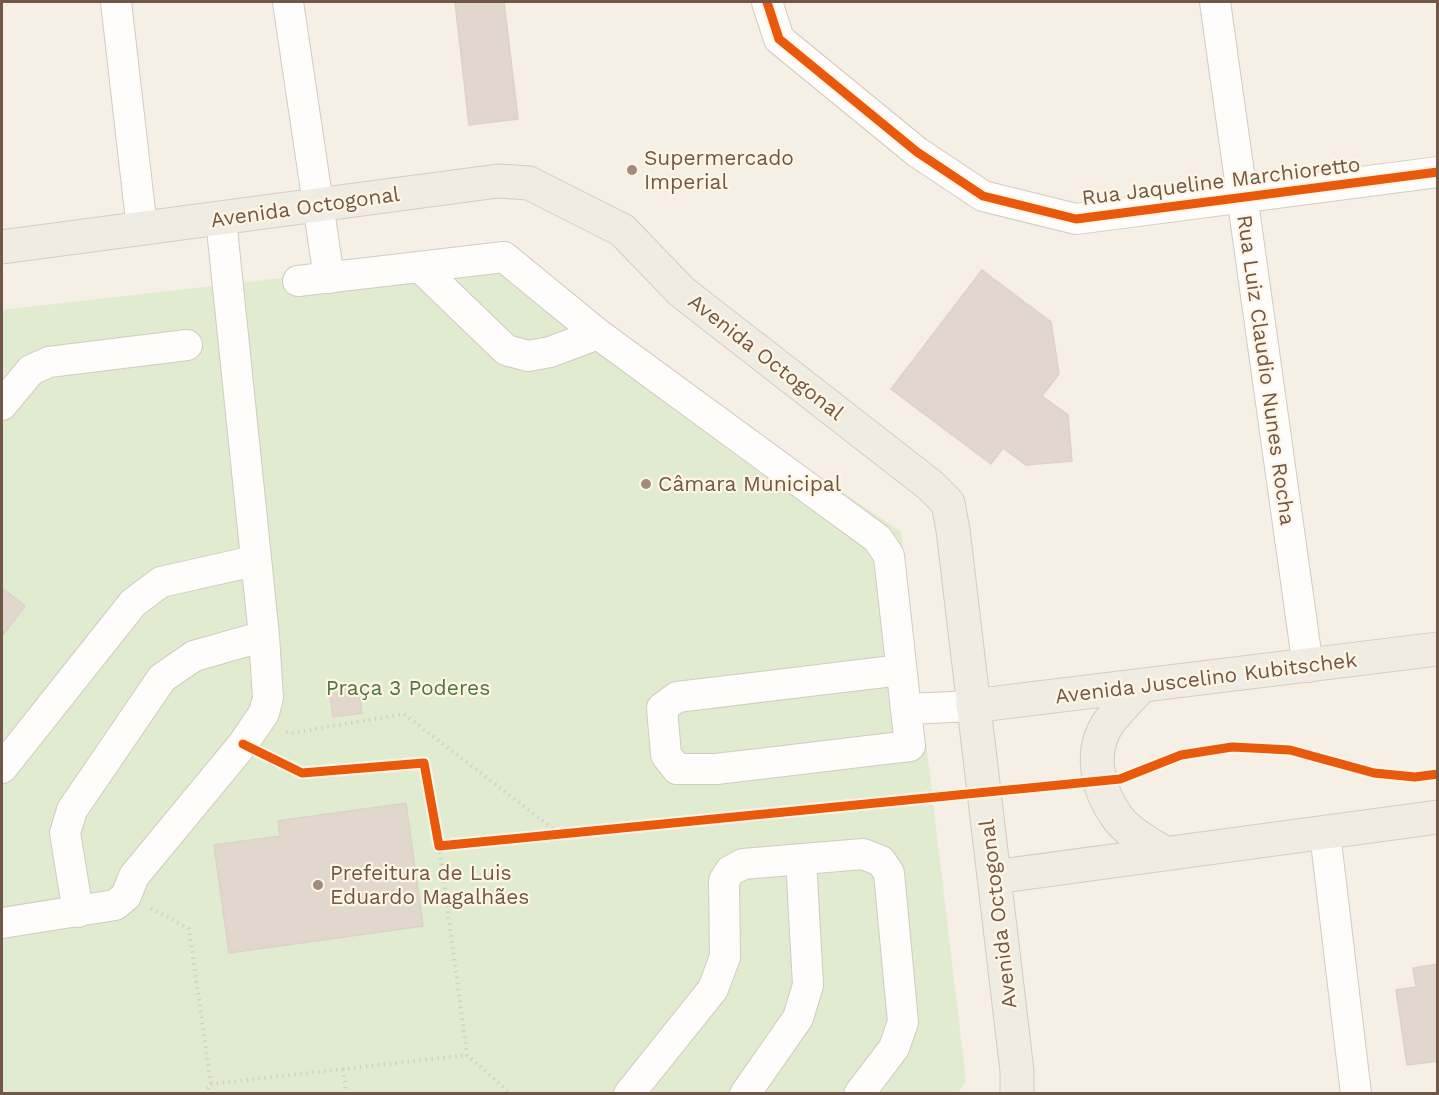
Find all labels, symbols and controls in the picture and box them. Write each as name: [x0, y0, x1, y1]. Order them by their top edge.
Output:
place label: Supermercado Imperial: [644, 145, 794, 194]
street label: Rua Jaqueline Marchioretto: [1080, 151, 1362, 210]
marker: Supermercado Imperial: [625, 163, 639, 177]
street label: Avenida Octogonal: [209, 181, 402, 232]
street label: Rua Luiz Claudio Nunes Rocha: [1232, 213, 1301, 527]
street label: Avenida Octogonal: [684, 288, 849, 425]
place label: Câmara Municipal: [658, 471, 842, 496]
marker: Câmara Municipal: [639, 477, 653, 491]
street label: Avenida Juscelino Kubitschek: [1054, 647, 1358, 708]
park label: Praça 3 Poderes: [326, 675, 490, 700]
street label: Avenida Octogonal: [973, 817, 1022, 1010]
place label: Prefeitura de Luis Eduardo Magalhães: [330, 860, 529, 909]
marker: Prefeitura de Luis Eduardo Magalhães: [311, 878, 325, 892]

